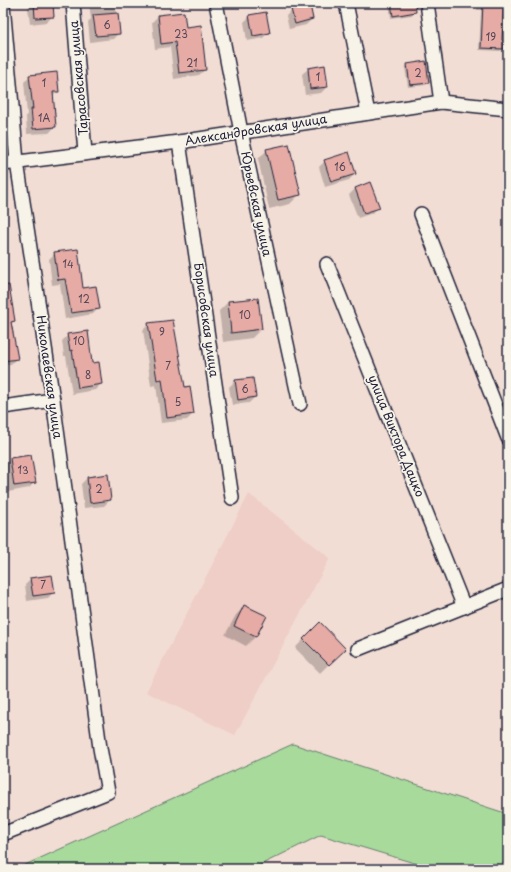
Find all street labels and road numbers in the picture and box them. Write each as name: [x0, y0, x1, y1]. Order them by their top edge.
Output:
street label: Тарасовская улица: [64, 19, 92, 136]
street label: Александровская улица: [184, 109, 329, 149]
street label: Юрьевская улица: [237, 150, 277, 258]
street label: Борисовская улица: [190, 262, 224, 379]
street label: Николаевская улица: [32, 314, 68, 440]
street label: улица Виктора Дацко: [364, 372, 430, 500]

